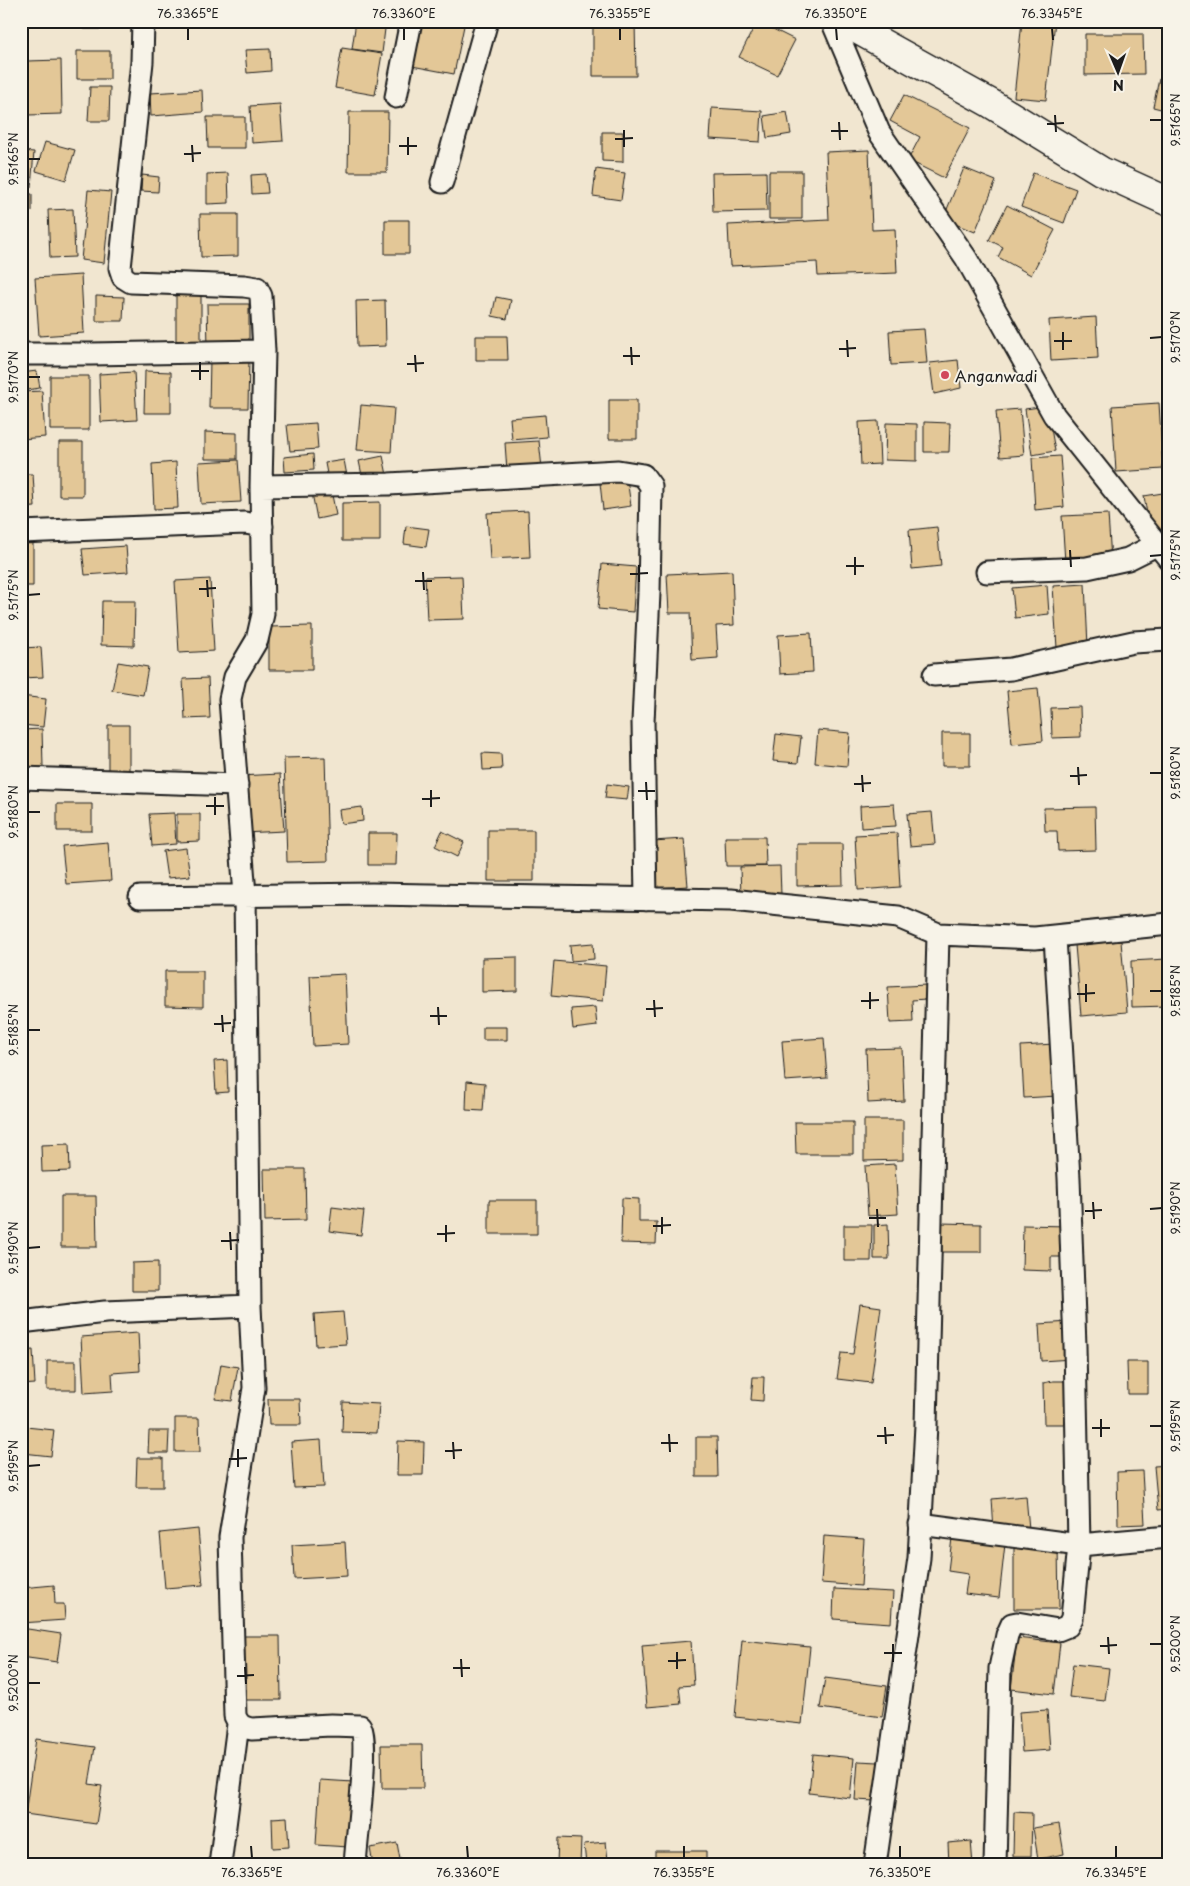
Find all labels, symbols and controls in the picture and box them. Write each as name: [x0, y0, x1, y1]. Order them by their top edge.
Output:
text: 76.3365°E: [157, 4, 219, 22]
text: 76.3360°E: [372, 4, 436, 22]
text: 76.3355°E: [589, 4, 651, 22]
text: 76.3350°E: [805, 4, 867, 22]
text: 76.3345°E: [1021, 4, 1083, 22]
north arrow: [1092, 48, 1142, 98]
text: N: [1113, 75, 1124, 96]
text: 9.5165°N: [1166, 93, 1184, 147]
text: 9.5165°N: [4, 132, 22, 186]
text: 9.5170°N: [1166, 311, 1184, 363]
text: 9.5170°N: [4, 351, 22, 403]
place label: Anganwadi: [955, 364, 1038, 387]
marker: Anganwadi: [939, 369, 951, 381]
text: 9.5175°N: [1166, 529, 1184, 581]
text: 9.5175°N: [4, 569, 22, 621]
text: 9.5180°N: [1166, 746, 1184, 800]
text: 9.5180°N: [4, 785, 22, 839]
text: 9.5185°N: [1166, 965, 1184, 1017]
text: 9.5185°N: [4, 1004, 22, 1056]
text: 9.5190°N: [1166, 1181, 1184, 1235]
text: 9.5190°N: [4, 1221, 22, 1275]
text: 9.5195°N: [1166, 1400, 1184, 1452]
text: 9.5195°N: [4, 1440, 22, 1492]
text: 9.5200°N: [1166, 1615, 1184, 1673]
text: 9.5200°N: [4, 1654, 22, 1712]
text: 76.3365°E: [221, 1863, 283, 1881]
text: 76.3360°E: [436, 1863, 500, 1881]
text: 76.3355°E: [653, 1863, 715, 1881]
text: 76.3350°E: [869, 1863, 931, 1881]
text: 76.3345°E: [1085, 1863, 1147, 1881]

